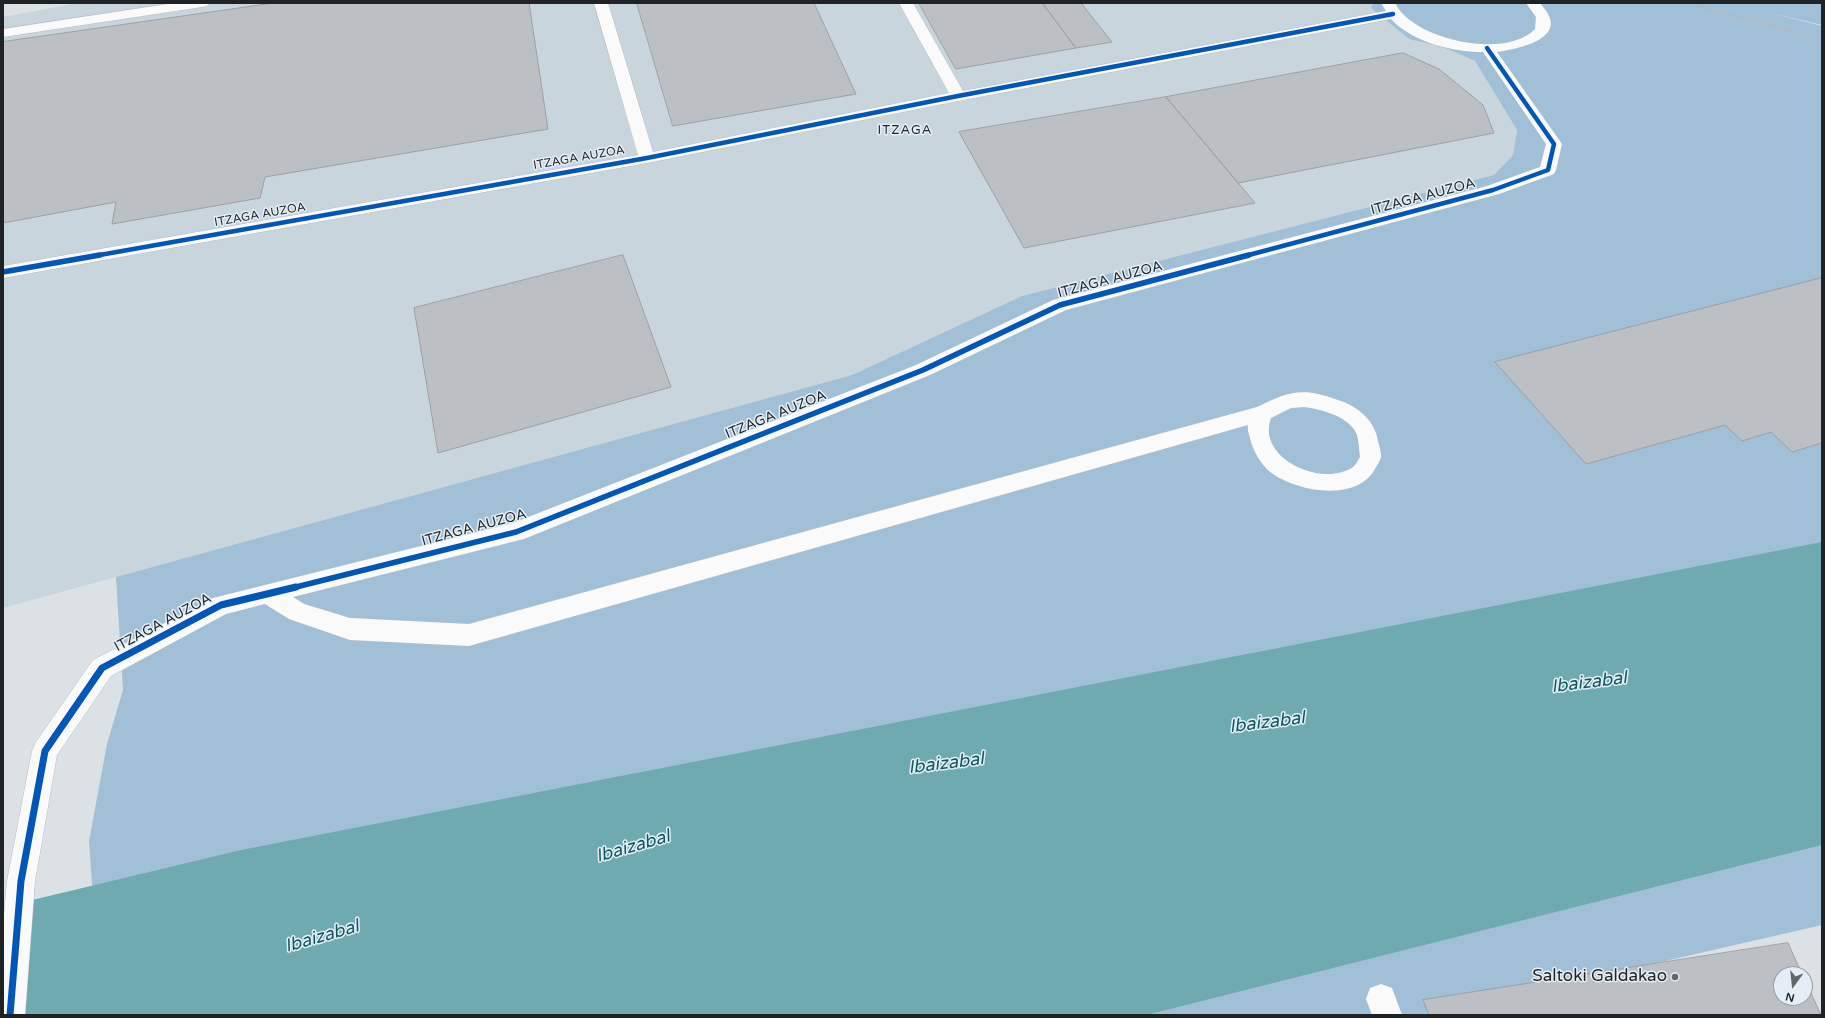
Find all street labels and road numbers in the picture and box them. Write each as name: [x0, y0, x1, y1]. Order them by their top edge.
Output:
street label: ITZAGA AUZOA: [532, 143, 626, 173]
street label: ITZAGA AUZOA: [1369, 175, 1477, 219]
street label: ITZAGA AUZOA: [213, 200, 307, 230]
street label: ITZAGA AUZOA: [1056, 258, 1164, 302]
street label: ITZAGA AUZOA: [723, 387, 829, 443]
street label: ITZAGA AUZOA: [420, 506, 528, 550]
street label: ITZAGA AUZOA: [112, 590, 214, 656]

